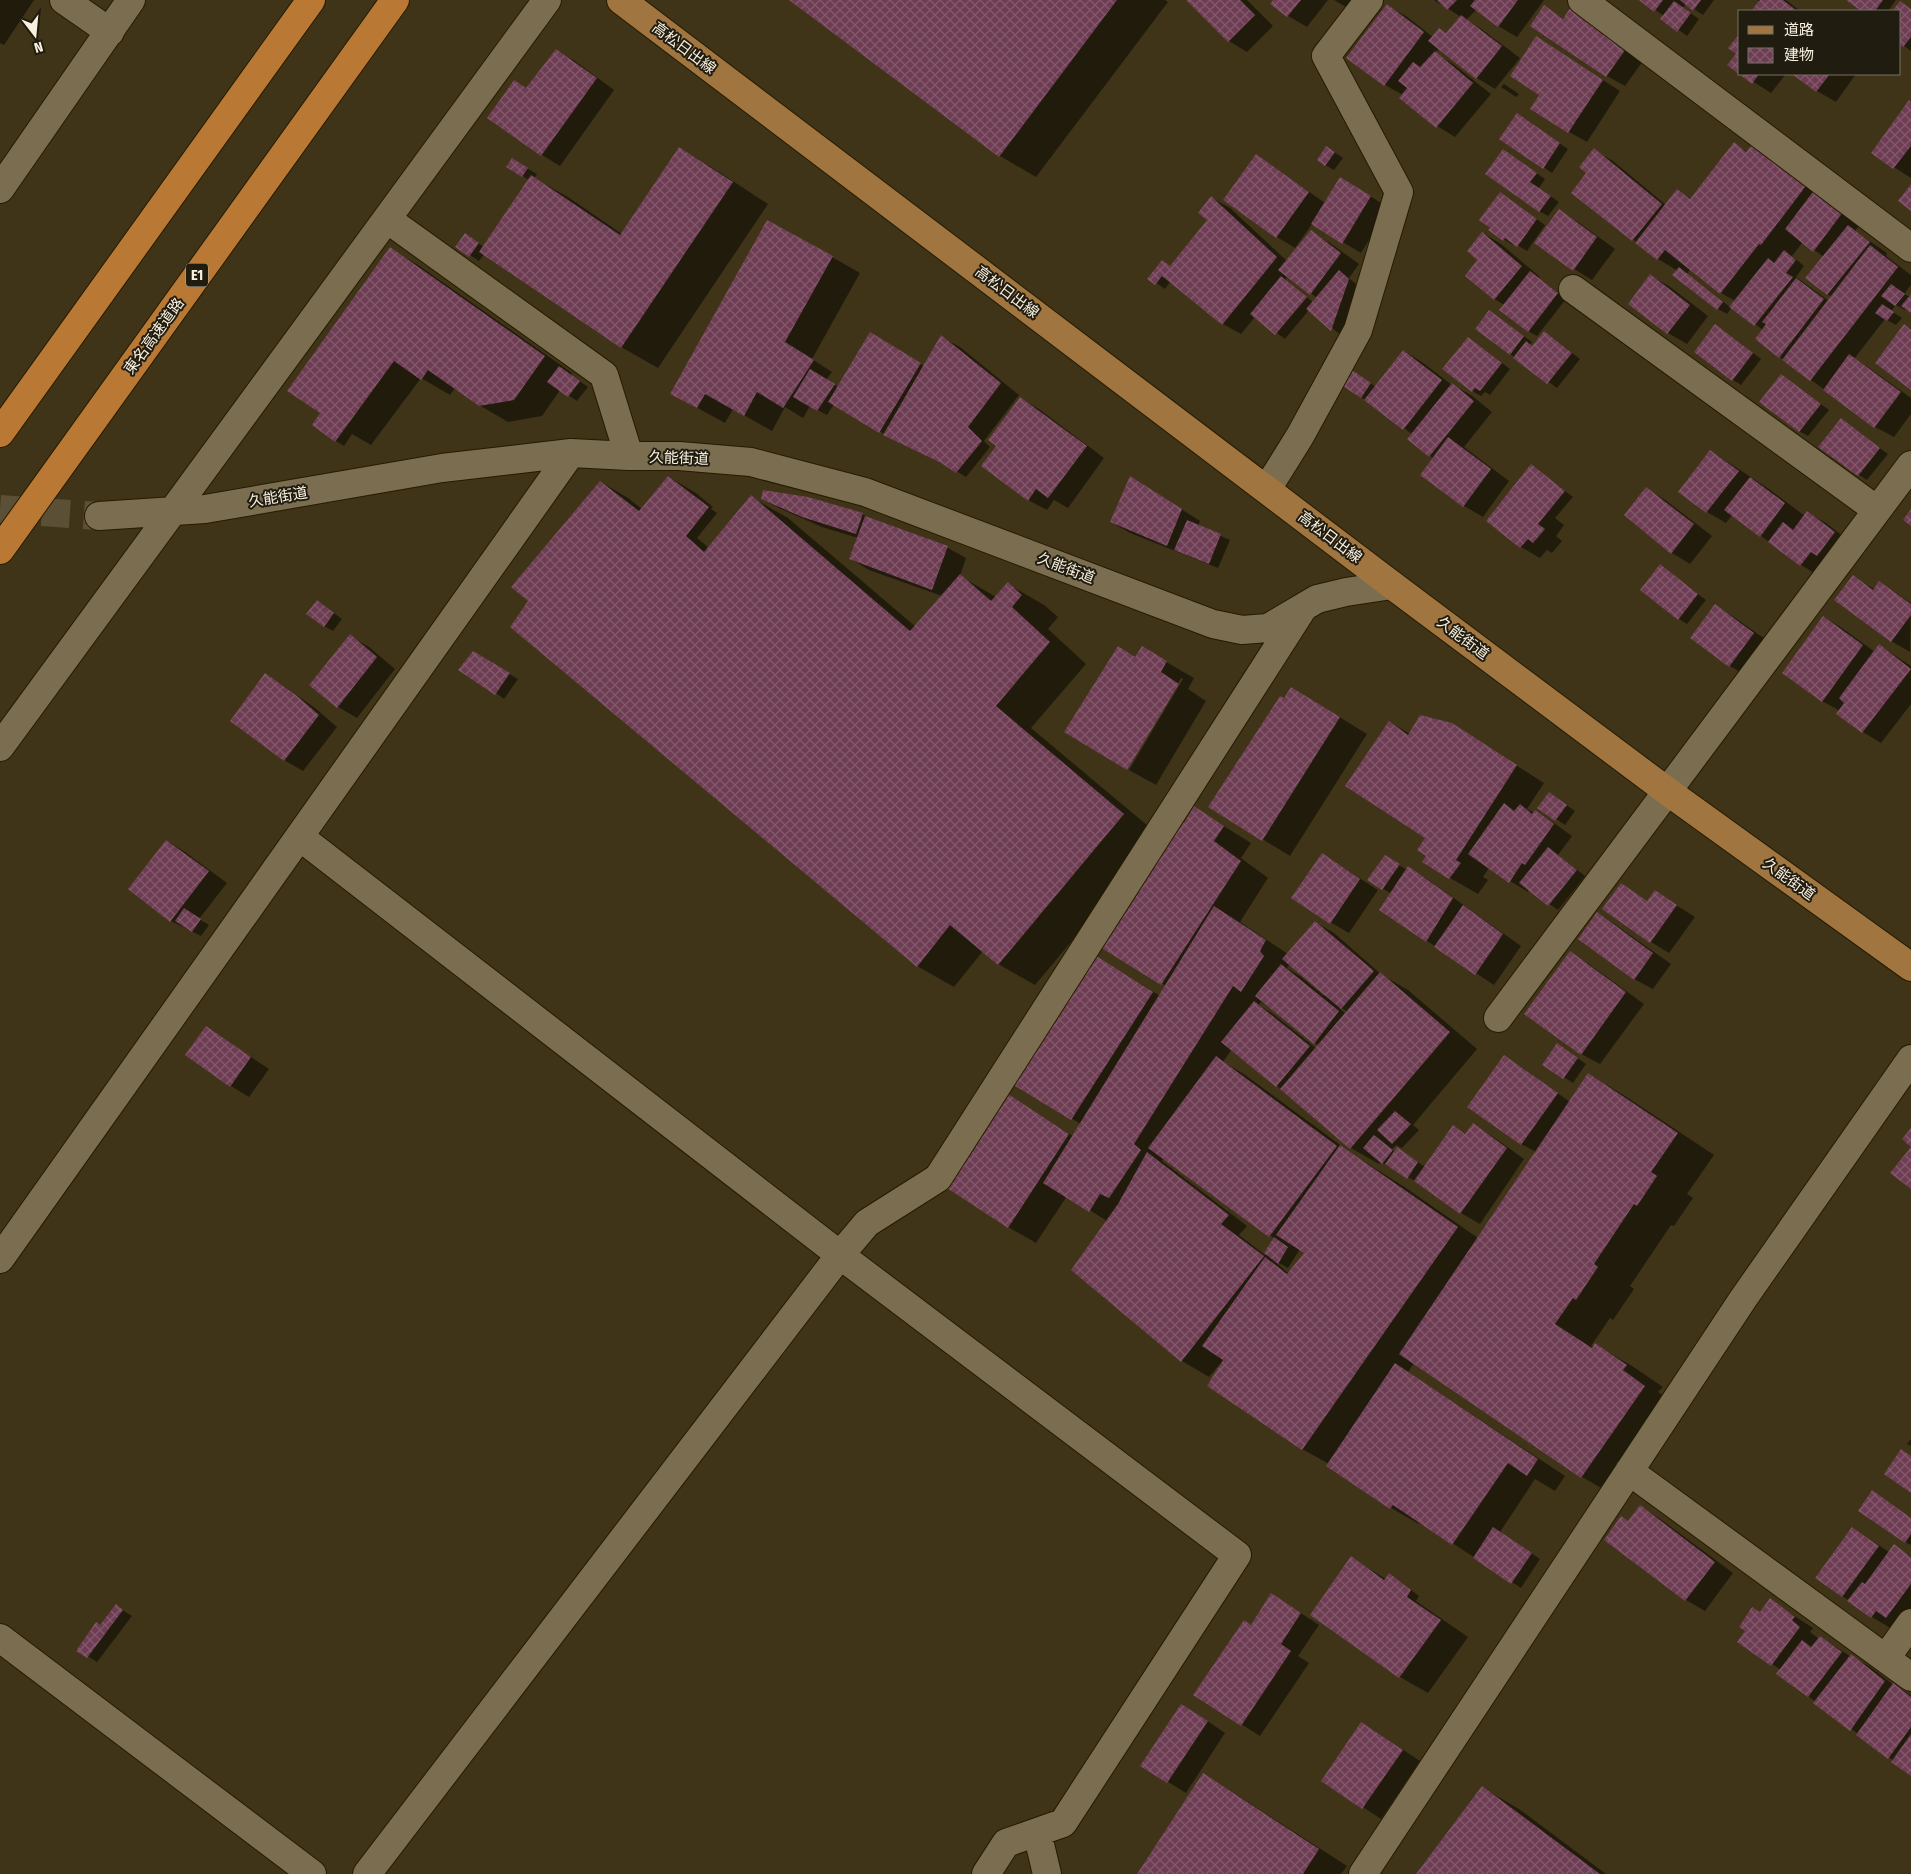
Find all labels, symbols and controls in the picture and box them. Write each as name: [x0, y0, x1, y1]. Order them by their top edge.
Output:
north arrow: [10, 10, 60, 60]
legend: [1738, 10, 1901, 75]
street label: 高松日出線: [649, 18, 719, 78]
text: 道路: [1784, 21, 1814, 39]
text: N: [32, 38, 45, 56]
text: 建物: [1784, 46, 1814, 64]
street label: 高松日出線: [972, 262, 1042, 322]
road number: E1: [186, 264, 208, 286]
street label: 東名高速道路: [120, 294, 188, 378]
street label: 久能街道: [649, 448, 709, 468]
street label: 久能街道: [247, 483, 309, 511]
street label: 高松日出線: [1295, 507, 1365, 567]
street label: 久能街道: [1035, 549, 1097, 587]
street label: 久能街道: [1434, 613, 1492, 663]
street label: 久能街道: [1759, 854, 1819, 904]

